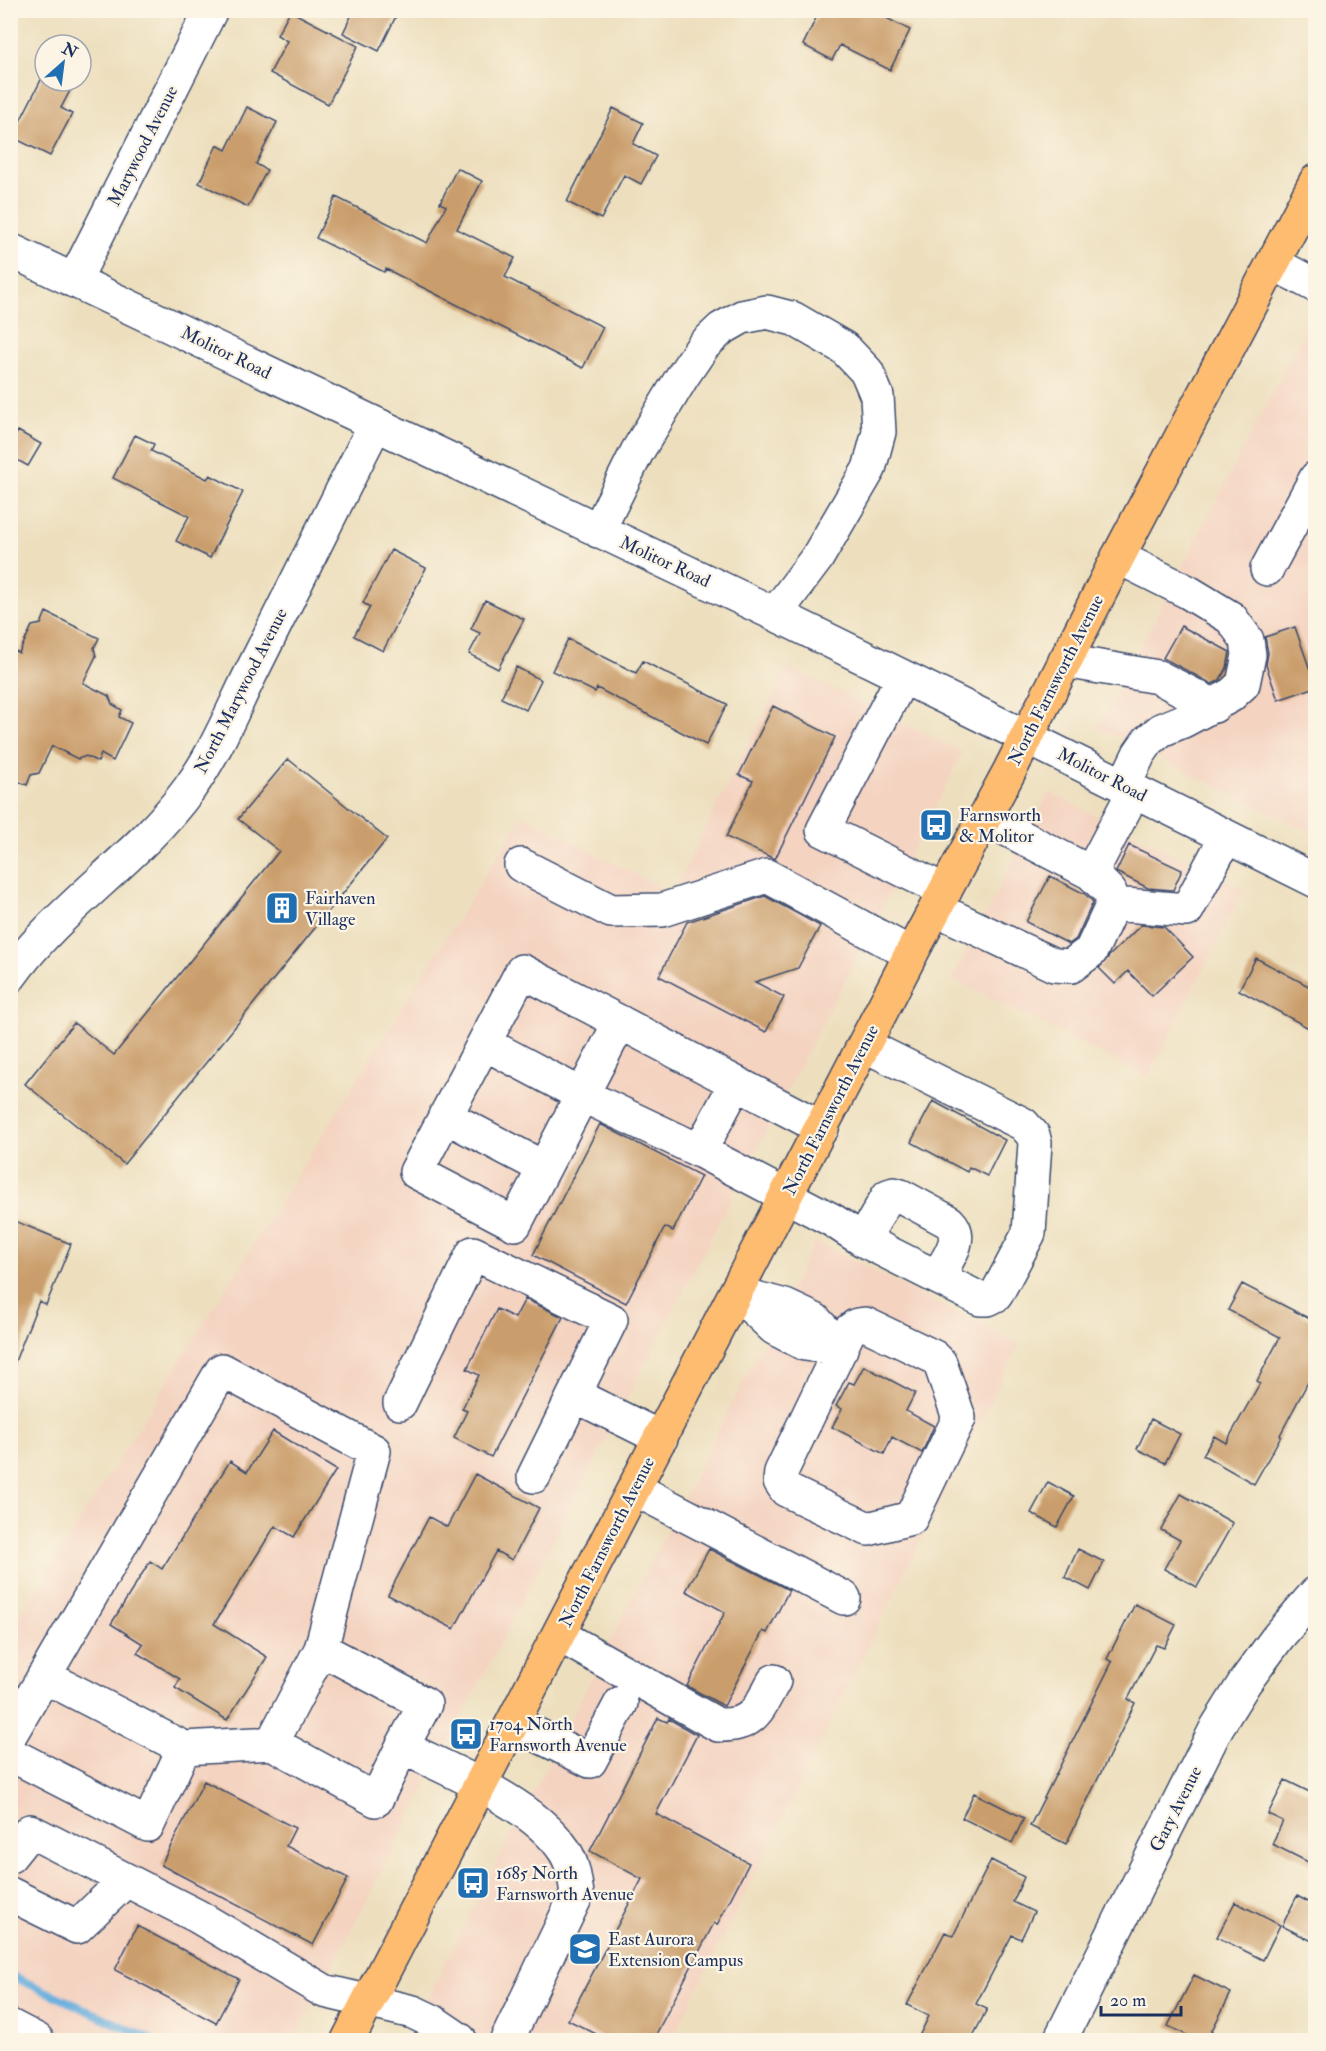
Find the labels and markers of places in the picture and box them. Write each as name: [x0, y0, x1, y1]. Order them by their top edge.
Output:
place label: Farnsworth & Molitor: [959, 804, 1042, 848]
bus stop icon: Farnsworth & Molitor: [918, 807, 954, 843]
place label: Fairhaven Village: [305, 887, 376, 931]
building icon: Fairhaven Village: [264, 890, 300, 926]
place label: 1704 North Farnsworth Avenue: [489, 1713, 627, 1757]
bus stop icon: 1704 North Farnsworth Avenue: [448, 1716, 484, 1752]
place label: 1685 North Farnsworth Avenue: [496, 1862, 634, 1906]
bus stop icon: 1685 North Farnsworth Avenue: [455, 1865, 491, 1901]
place label: East Aurora Extension Campus: [608, 1928, 743, 1972]
school or university icon: East Aurora Extension Campus: [567, 1931, 603, 1967]

